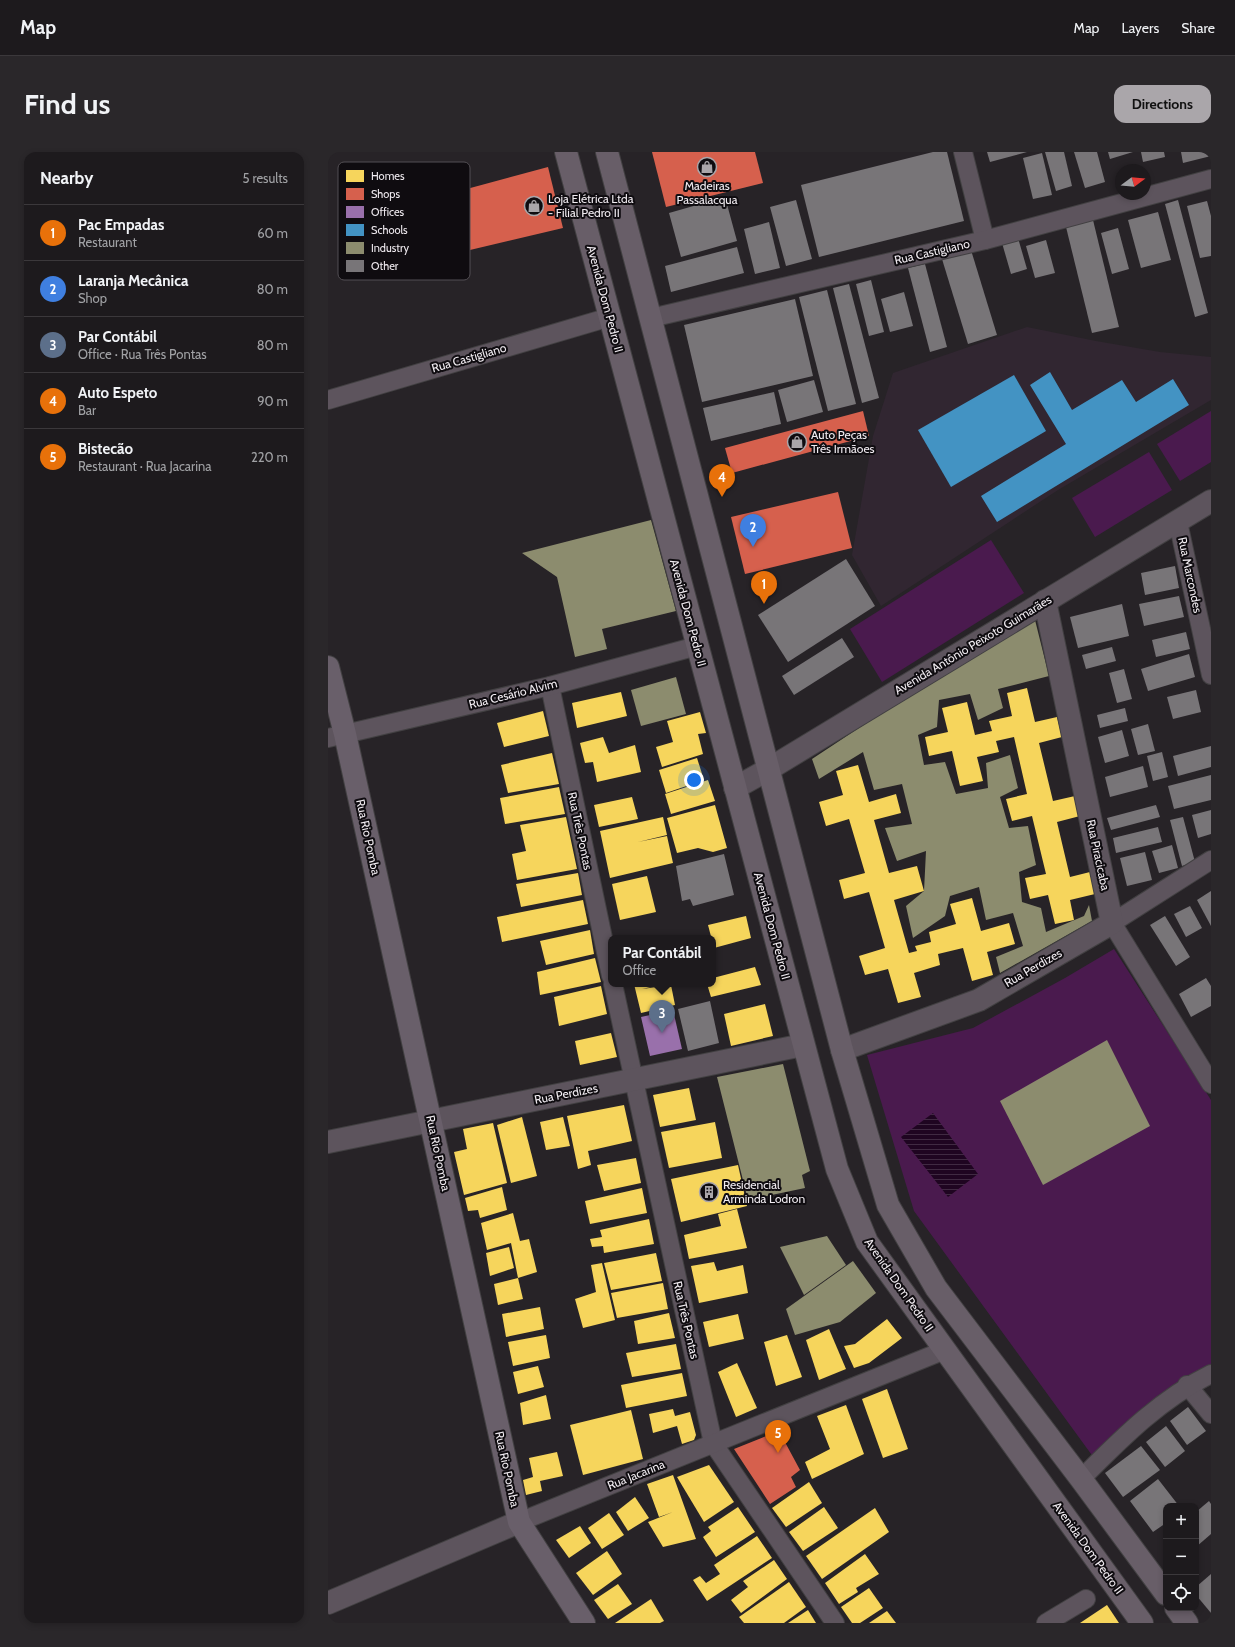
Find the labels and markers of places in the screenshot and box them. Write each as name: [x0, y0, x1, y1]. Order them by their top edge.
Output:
shop icon: Madeiras Passalacqua: [696, 156, 718, 178]
place label: Madeiras Passalacqua: [677, 178, 738, 207]
place label: Loja Elétrica Ltda - Filial Pedro II: [548, 191, 634, 220]
shop icon: Loja Elétrica Ltda - Filial Pedro II: [523, 195, 545, 217]
place label: Auto Peças Três Irmãoes: [811, 427, 875, 456]
shop icon: Auto Peças Três Irmãoes: [786, 431, 808, 453]
pin: 4: [709, 464, 735, 497]
pin: 2: [740, 514, 766, 547]
pin: 1: [751, 571, 777, 604]
pin: 3: [649, 1000, 675, 1033]
place label: Residencial Arminda Lodron: [723, 1177, 805, 1206]
building icon: Residencial Arminda Lodron: [698, 1181, 720, 1203]
pin: 5: [765, 1420, 791, 1453]

